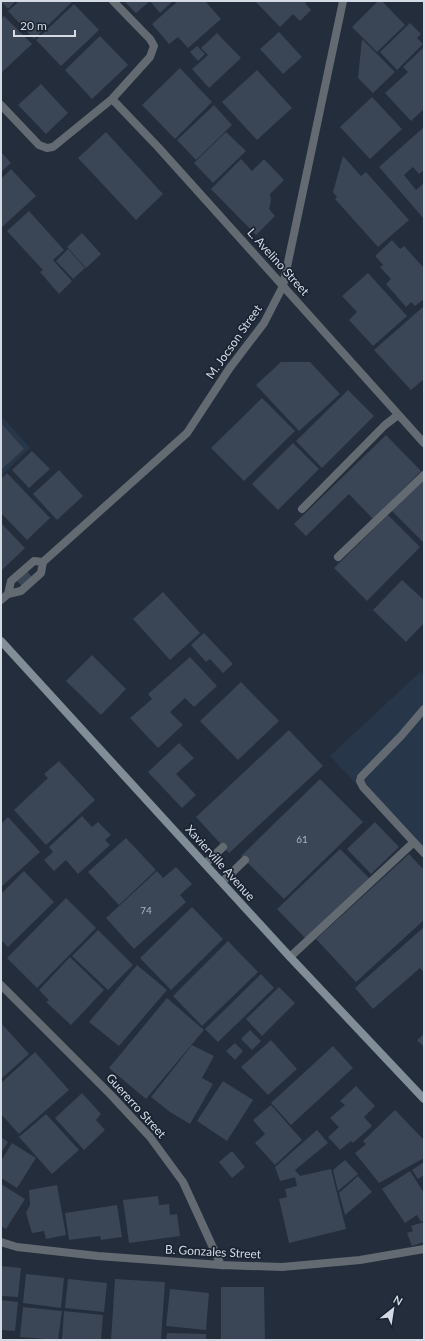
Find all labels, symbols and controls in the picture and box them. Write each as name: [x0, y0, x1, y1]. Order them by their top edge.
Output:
scale bar: [14, 12, 75, 38]
text: 20 m: [20, 18, 47, 33]
street label: L. Avelino Street: [244, 225, 313, 299]
street label: M. Jocson Street: [202, 301, 265, 382]
street label: Xavierville Avenue: [182, 822, 258, 904]
house number: 61: [296, 833, 308, 845]
house number: 74: [140, 904, 152, 916]
street label: Guererro Street: [103, 1070, 170, 1142]
street label: B. Gonzales Street: [165, 1241, 262, 1262]
north arrow: [373, 1289, 413, 1329]
text: N: [391, 1292, 405, 1308]

